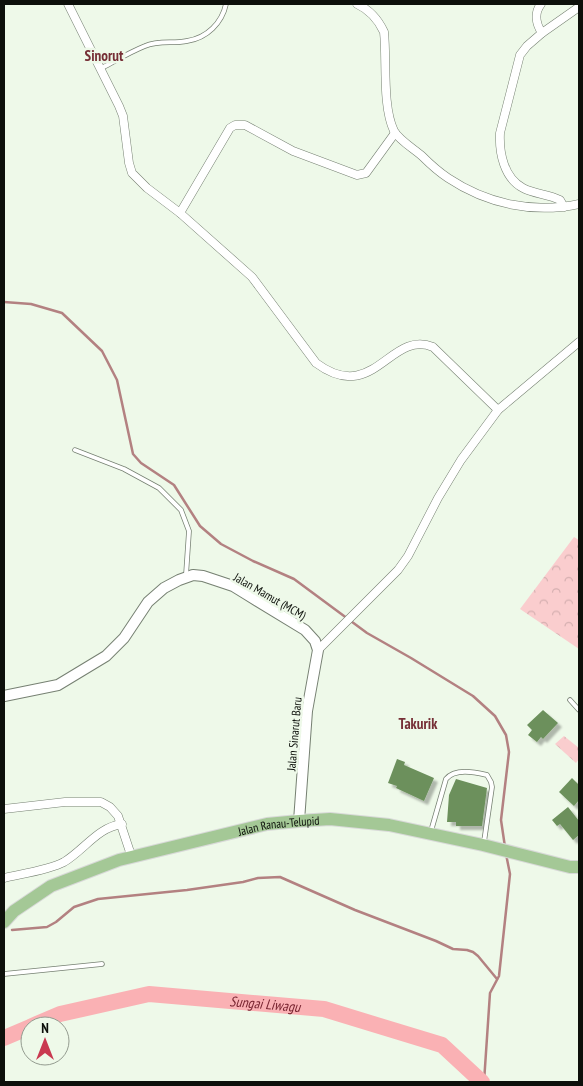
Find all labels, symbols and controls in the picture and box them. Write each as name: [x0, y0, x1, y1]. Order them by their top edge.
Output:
district label: Sinorut: [85, 46, 124, 65]
street label: Jalan Mamut (MCM): [230, 569, 309, 623]
street label: Jalan Sinarut Baru: [283, 696, 305, 773]
district label: Takurik: [399, 714, 438, 733]
street label: Jalan Ranau-Telupid: [235, 812, 320, 839]
water label: Sungai Liwagu: [229, 992, 302, 1016]
north arrow: [20, 1016, 70, 1066]
text: N: [41, 1019, 49, 1037]

